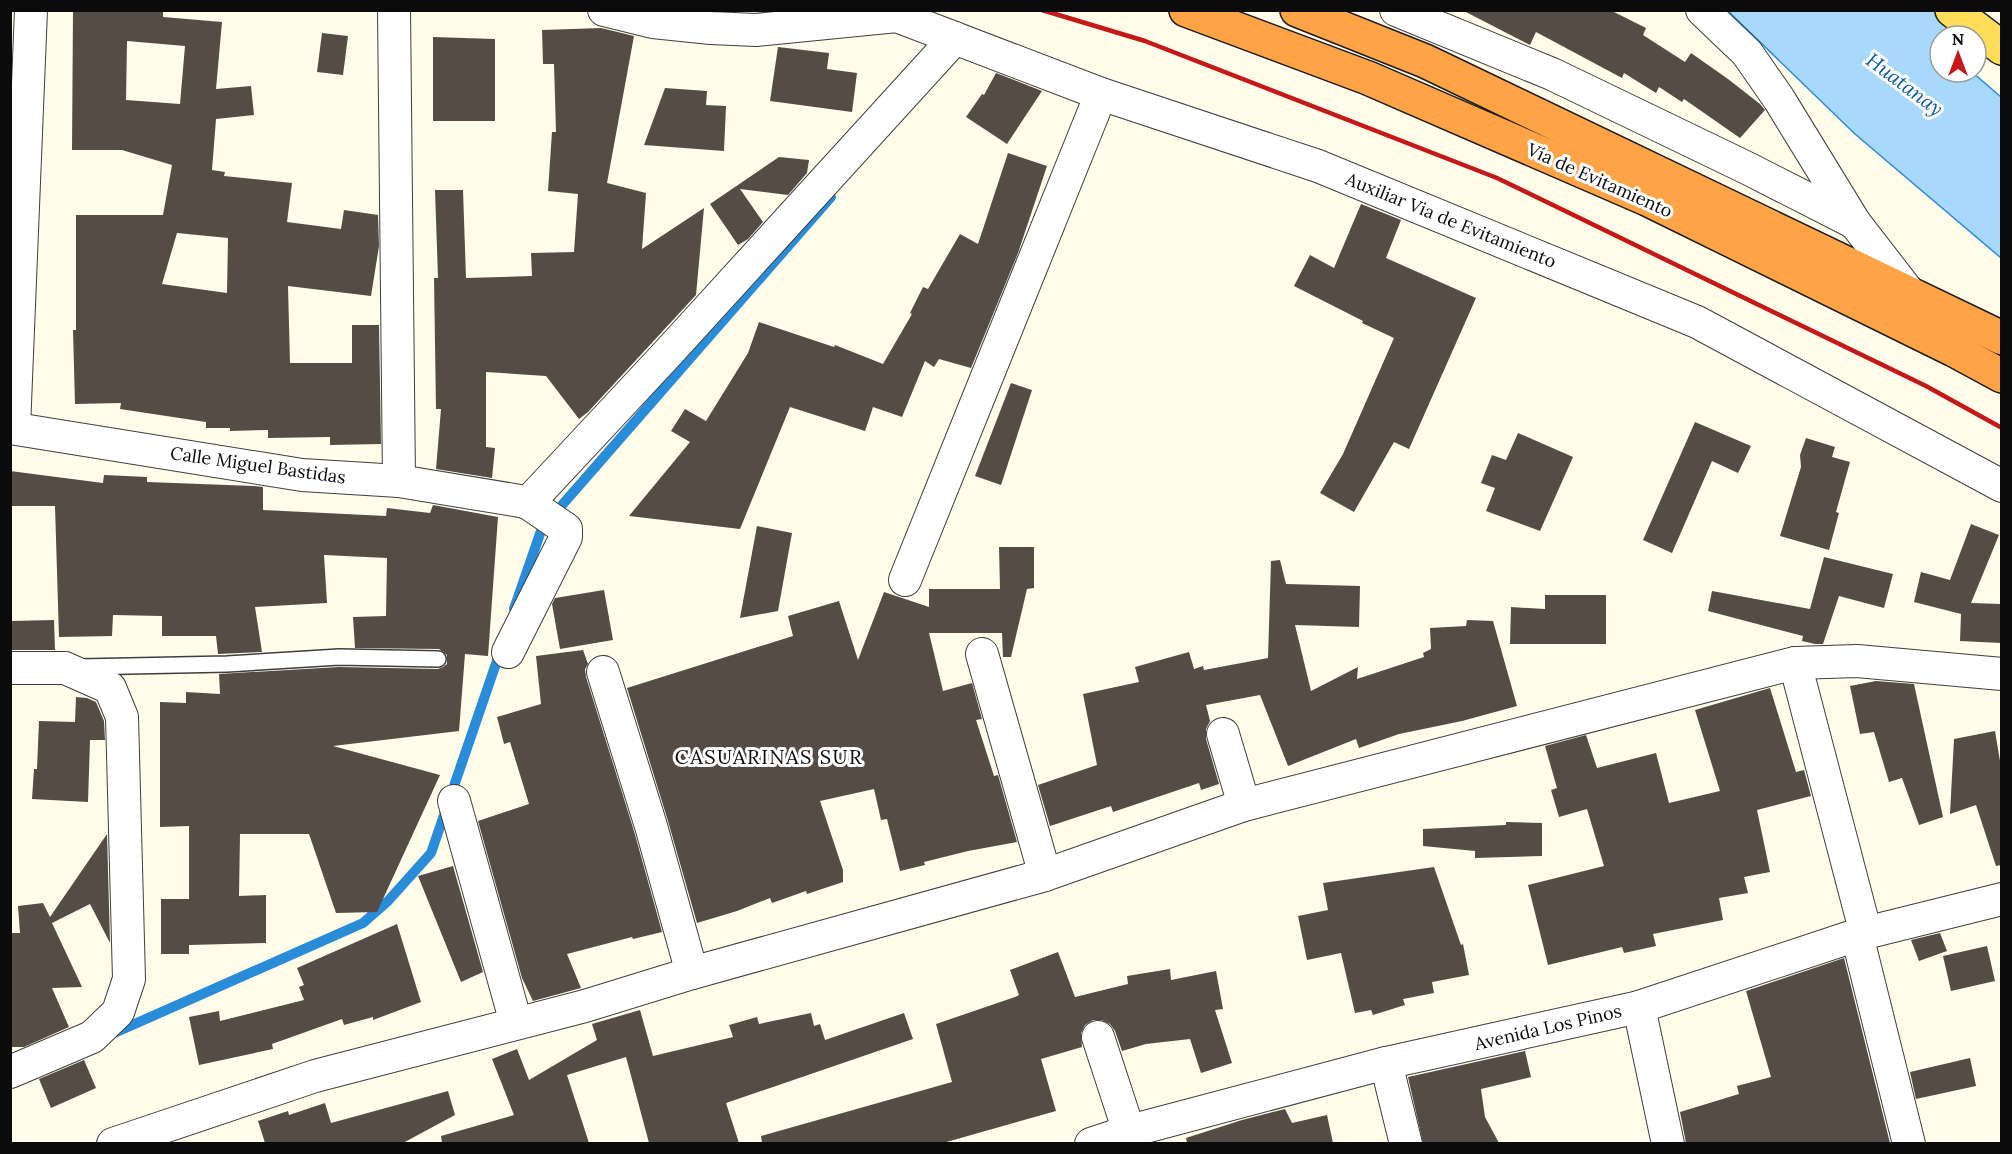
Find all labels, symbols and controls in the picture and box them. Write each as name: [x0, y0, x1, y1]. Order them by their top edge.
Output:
north arrow: [1928, 24, 1988, 84]
text: N: [1952, 29, 1964, 49]
water label: Huatanay: [1862, 47, 1948, 121]
street label: Vía de Evitamiento: [1523, 137, 1676, 222]
street label: Auxiliar Via de Evitamiento: [1341, 167, 1560, 273]
street label: Calle Miguel Bastidas: [169, 441, 347, 489]
district label: CASUARINAS SUR: [675, 744, 863, 769]
street label: Avenida Los Pinos: [1471, 999, 1624, 1055]

